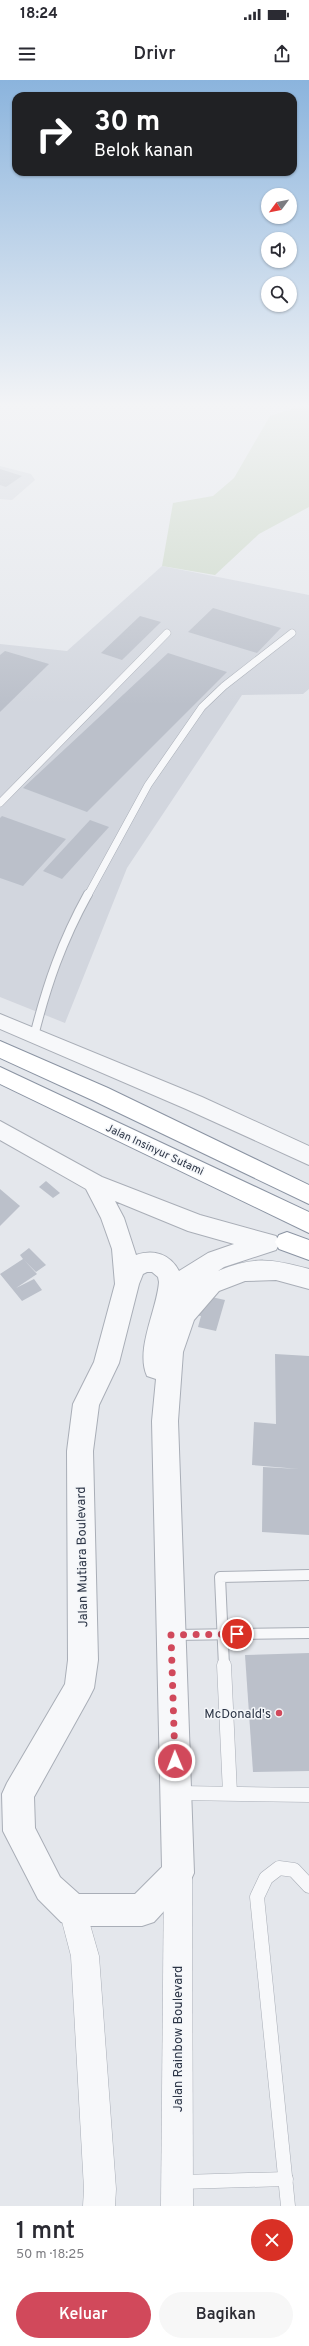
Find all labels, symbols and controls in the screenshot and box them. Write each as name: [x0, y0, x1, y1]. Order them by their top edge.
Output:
text: 18:24: [20, 5, 58, 24]
icon: menu: [16, 43, 38, 65]
text: Drivr: [133, 43, 176, 66]
icon: share: [271, 43, 293, 65]
text: 30 m: [94, 105, 160, 141]
icon: right: [28, 108, 80, 160]
text: Belok kanan: [94, 140, 193, 163]
north arrow: [261, 188, 297, 224]
map controls: [261, 188, 297, 312]
button: sound: [261, 232, 297, 268]
button: search: [261, 276, 297, 312]
street label: Jalan Insinyur Sutami: [103, 1121, 206, 1179]
street label: Jalan Mutiara Boulevard: [74, 1486, 92, 1628]
pin: [220, 1617, 254, 1651]
icon: arrive: [226, 1623, 248, 1645]
place label: McDonald's: [204, 1707, 271, 1723]
marker: McDonald's: [274, 1708, 284, 1718]
position arrow: [154, 1740, 196, 1782]
street label: Jalan Rainbow Boulevard: [171, 1966, 187, 2112]
text: 1 mnt: [16, 2217, 75, 2247]
button: close: [251, 2219, 293, 2261]
text: 50 m · 18:25: [16, 2247, 84, 2263]
button: Keluar: [16, 2292, 151, 2338]
button: Bagikan: [159, 2292, 293, 2338]

